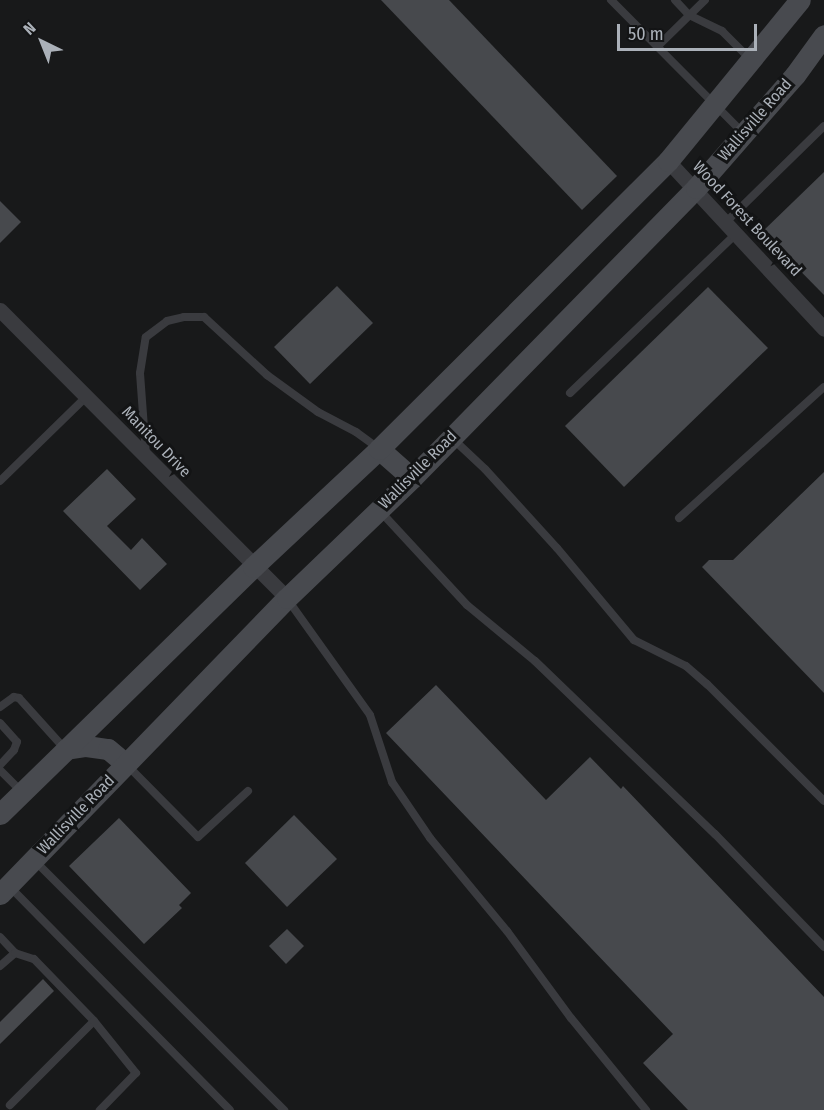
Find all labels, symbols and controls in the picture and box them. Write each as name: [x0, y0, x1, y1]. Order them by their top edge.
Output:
north arrow: [12, 12, 72, 72]
scale bar: [620, 12, 760, 50]
text: N: [19, 18, 39, 39]
text: 50 m: [628, 23, 664, 45]
street label: Wallisville Road: [714, 75, 796, 165]
street label: Wood Forest Boulevard: [689, 157, 805, 281]
street label: Manitou Drive: [117, 403, 195, 481]
street label: Wallisville Road: [375, 427, 461, 513]
street label: Wallisville Road: [33, 771, 119, 859]

